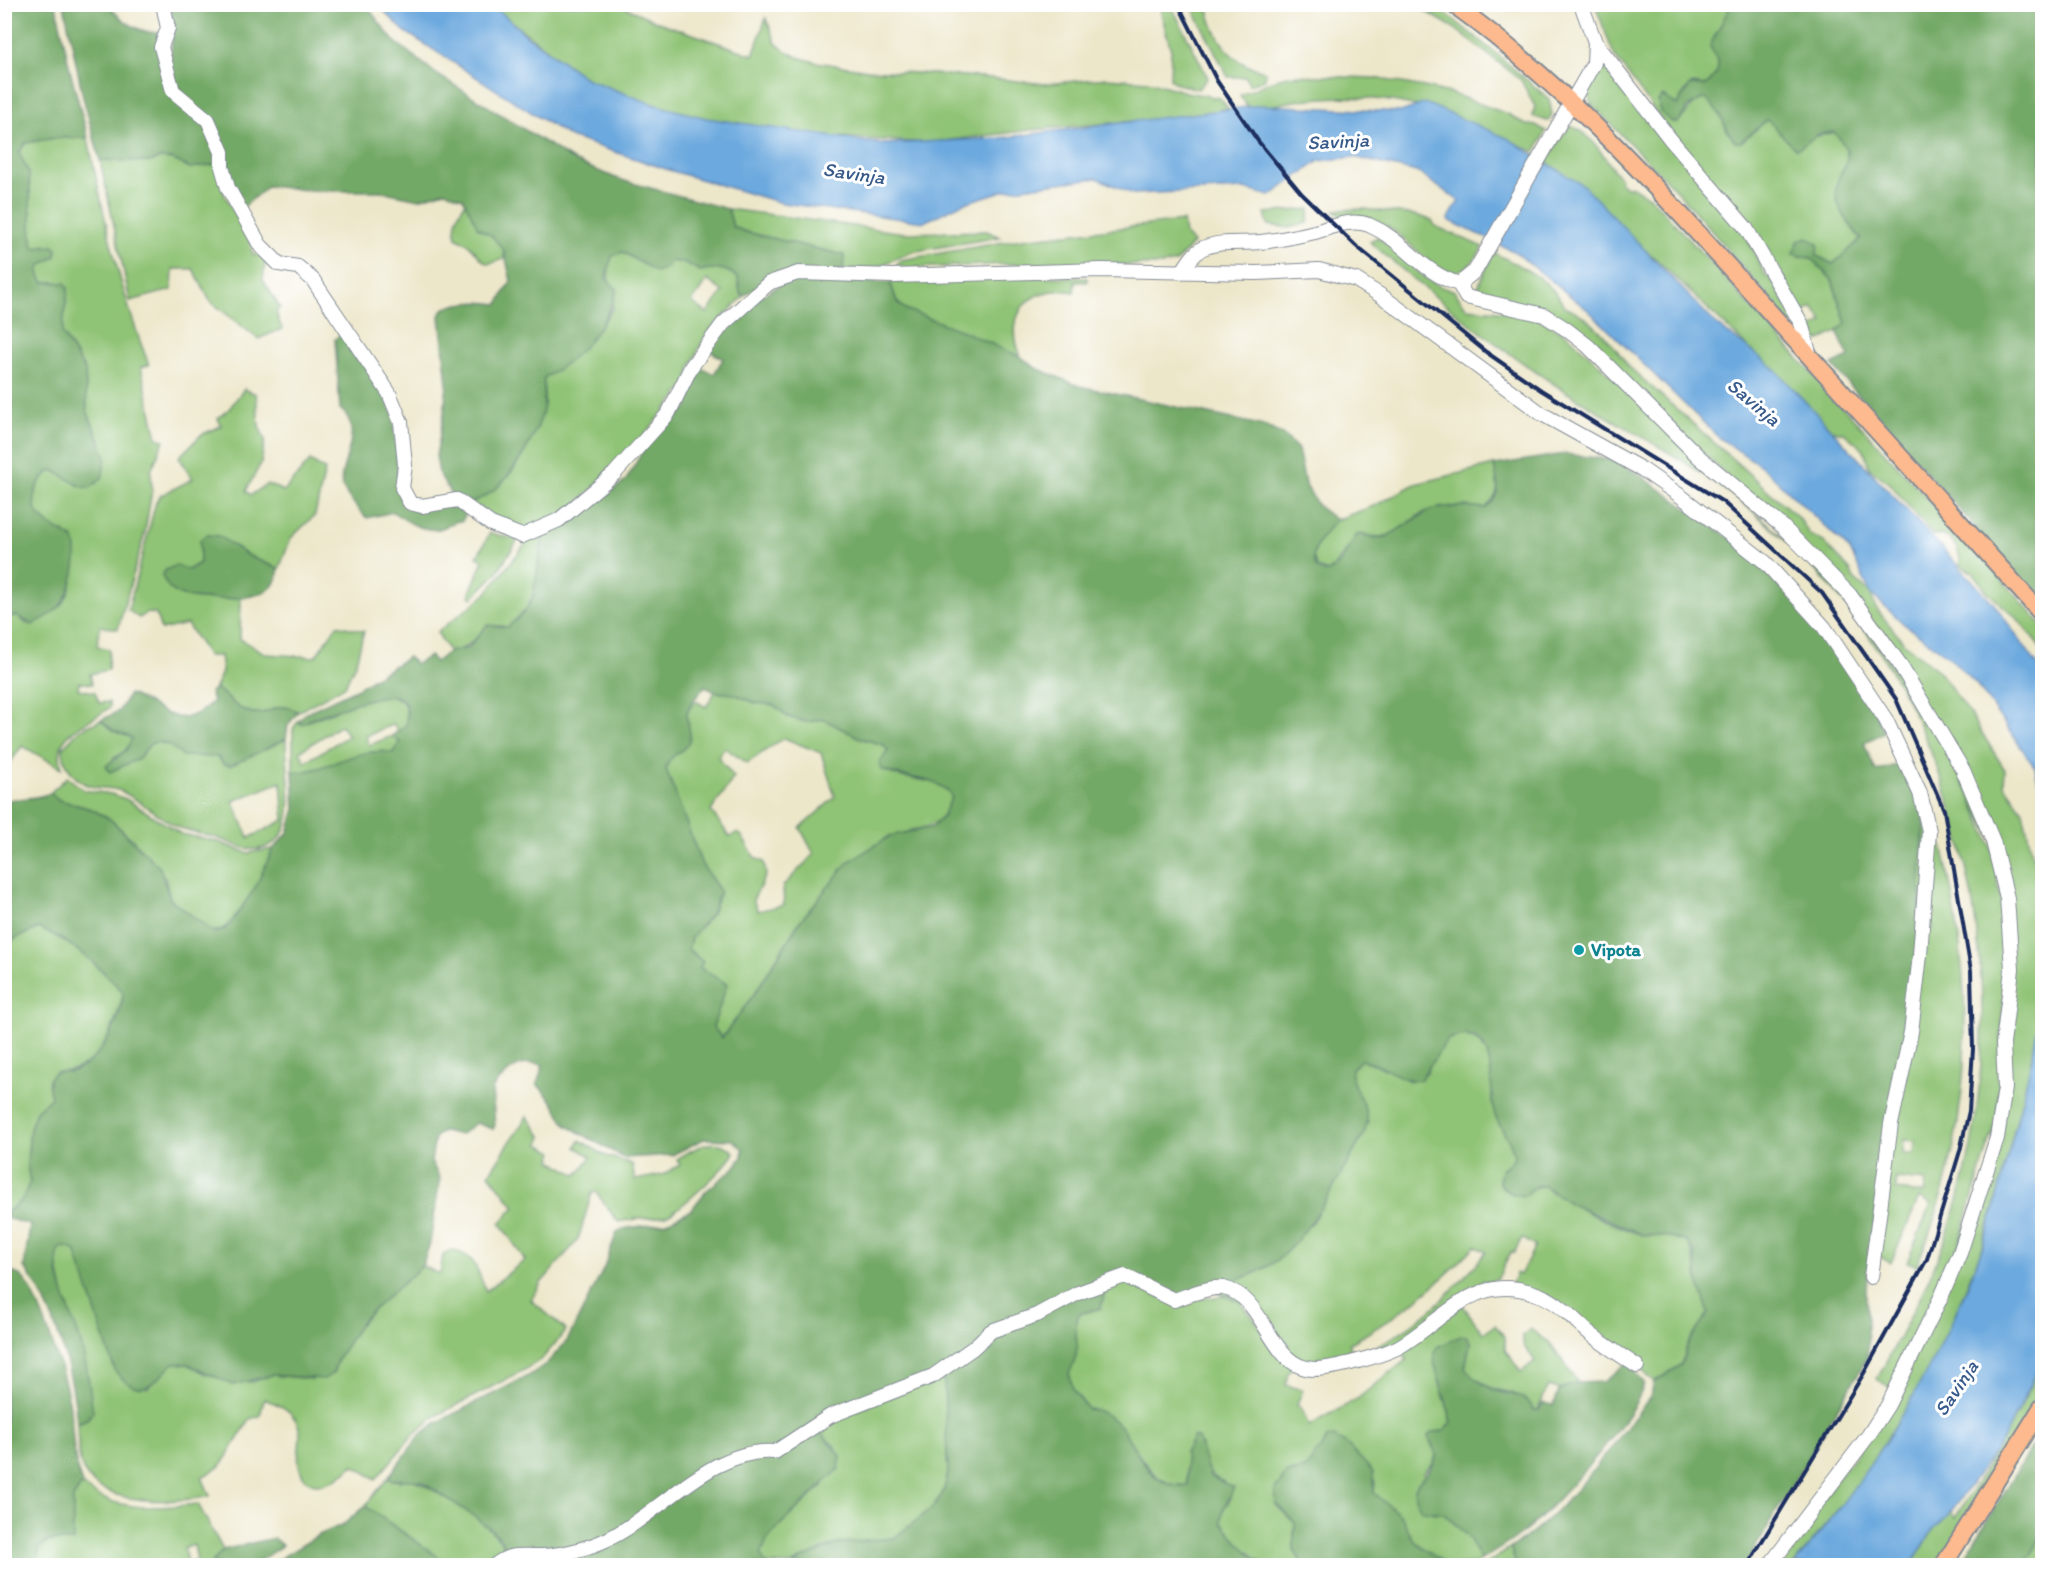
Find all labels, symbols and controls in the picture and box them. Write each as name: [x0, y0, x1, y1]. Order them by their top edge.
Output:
water label: Savinja: [1306, 127, 1370, 155]
water label: Savinja: [822, 157, 887, 189]
water label: Savinja: [1723, 373, 1786, 431]
place label: Vipota: [1591, 939, 1642, 961]
marker: Vipota: [1572, 943, 1586, 957]
water label: Savinja: [1929, 1355, 1984, 1420]

